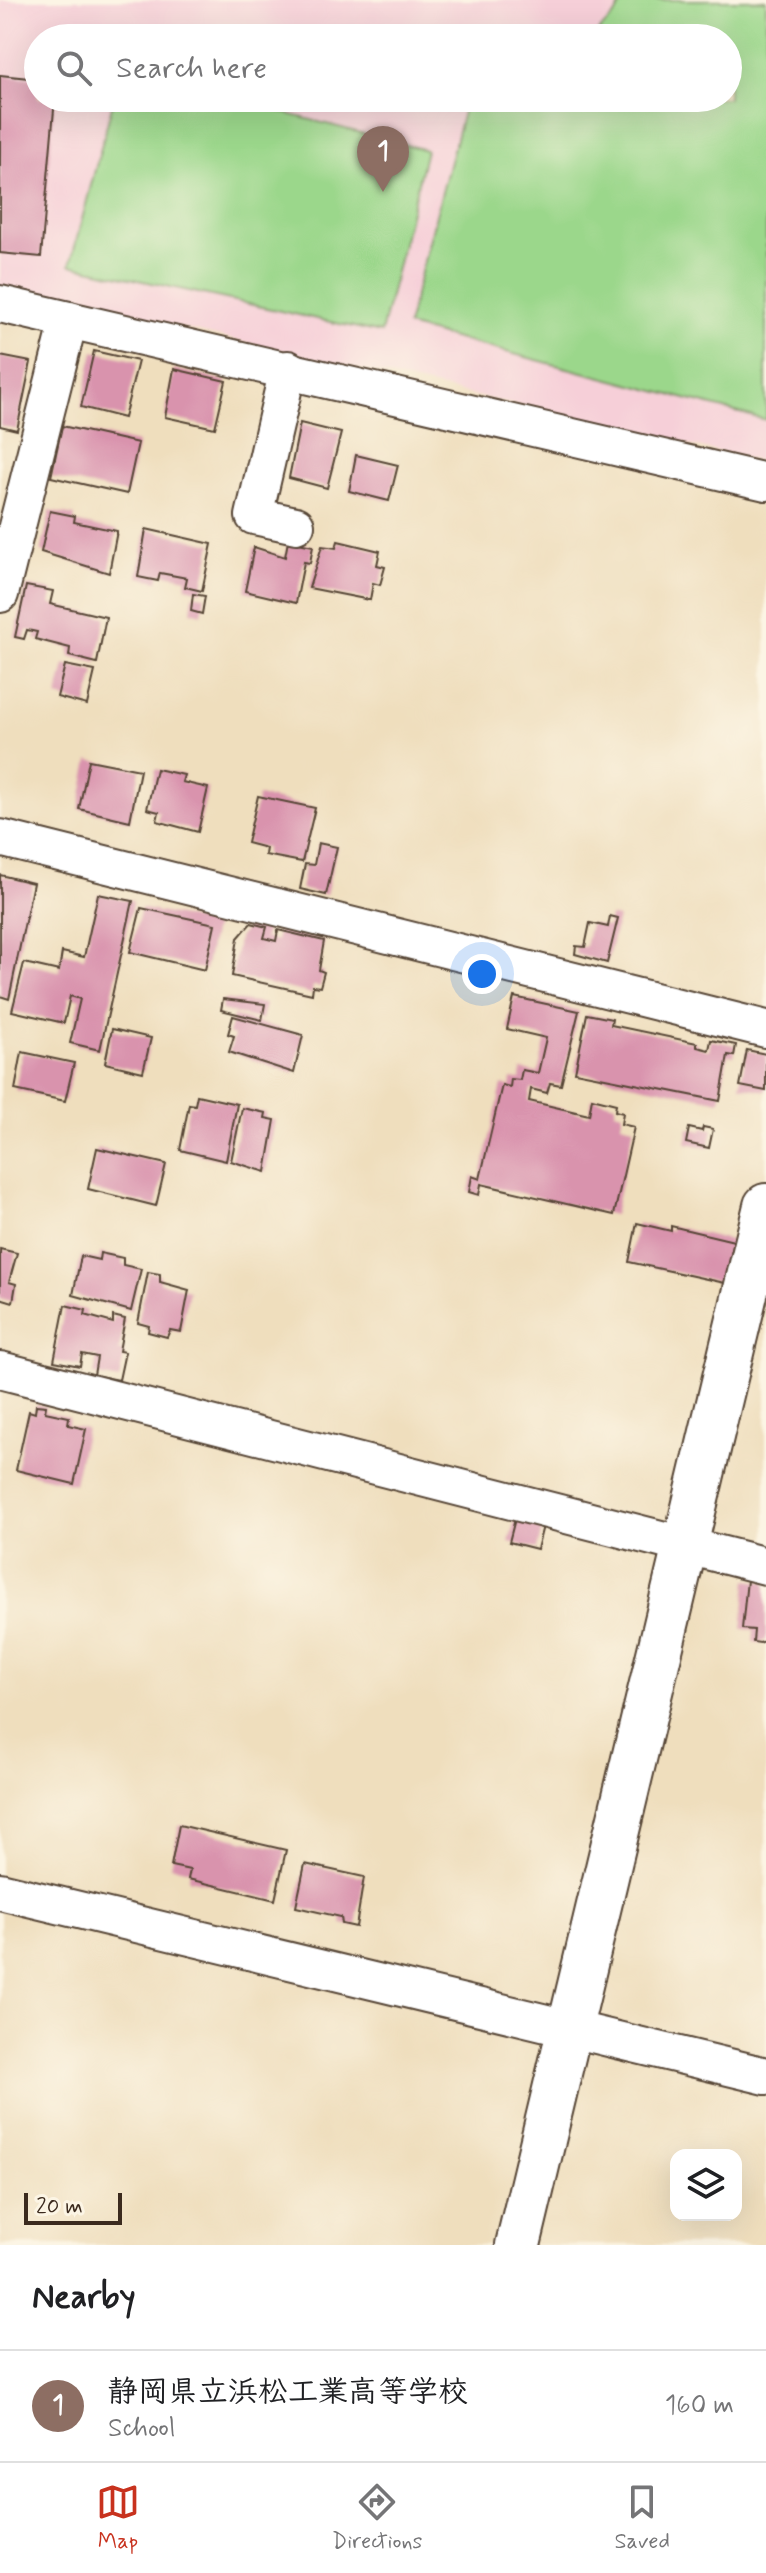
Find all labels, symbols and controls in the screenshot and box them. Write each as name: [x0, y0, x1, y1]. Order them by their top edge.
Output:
search box: [24, 24, 742, 112]
icon: search: [52, 46, 96, 90]
text: Search here: [116, 49, 267, 88]
pin: 1: [357, 126, 409, 192]
your location: [462, 954, 502, 994]
map controls: [670, 2149, 742, 2221]
button: layers: [670, 2149, 742, 2221]
scale bar: [24, 2189, 122, 2225]
text: 20 m: [36, 2193, 83, 2221]
text: Nearby: [32, 2275, 136, 2320]
text: 静岡県立浜松工業高等学校: [108, 2373, 468, 2412]
text: 1: [52, 2389, 64, 2423]
text: 160 m: [665, 2389, 734, 2423]
text: School: [108, 2412, 175, 2446]
tab: Map: [96, 2480, 140, 2556]
tab: Directions: [332, 2480, 422, 2556]
tab: Saved: [614, 2480, 670, 2556]

